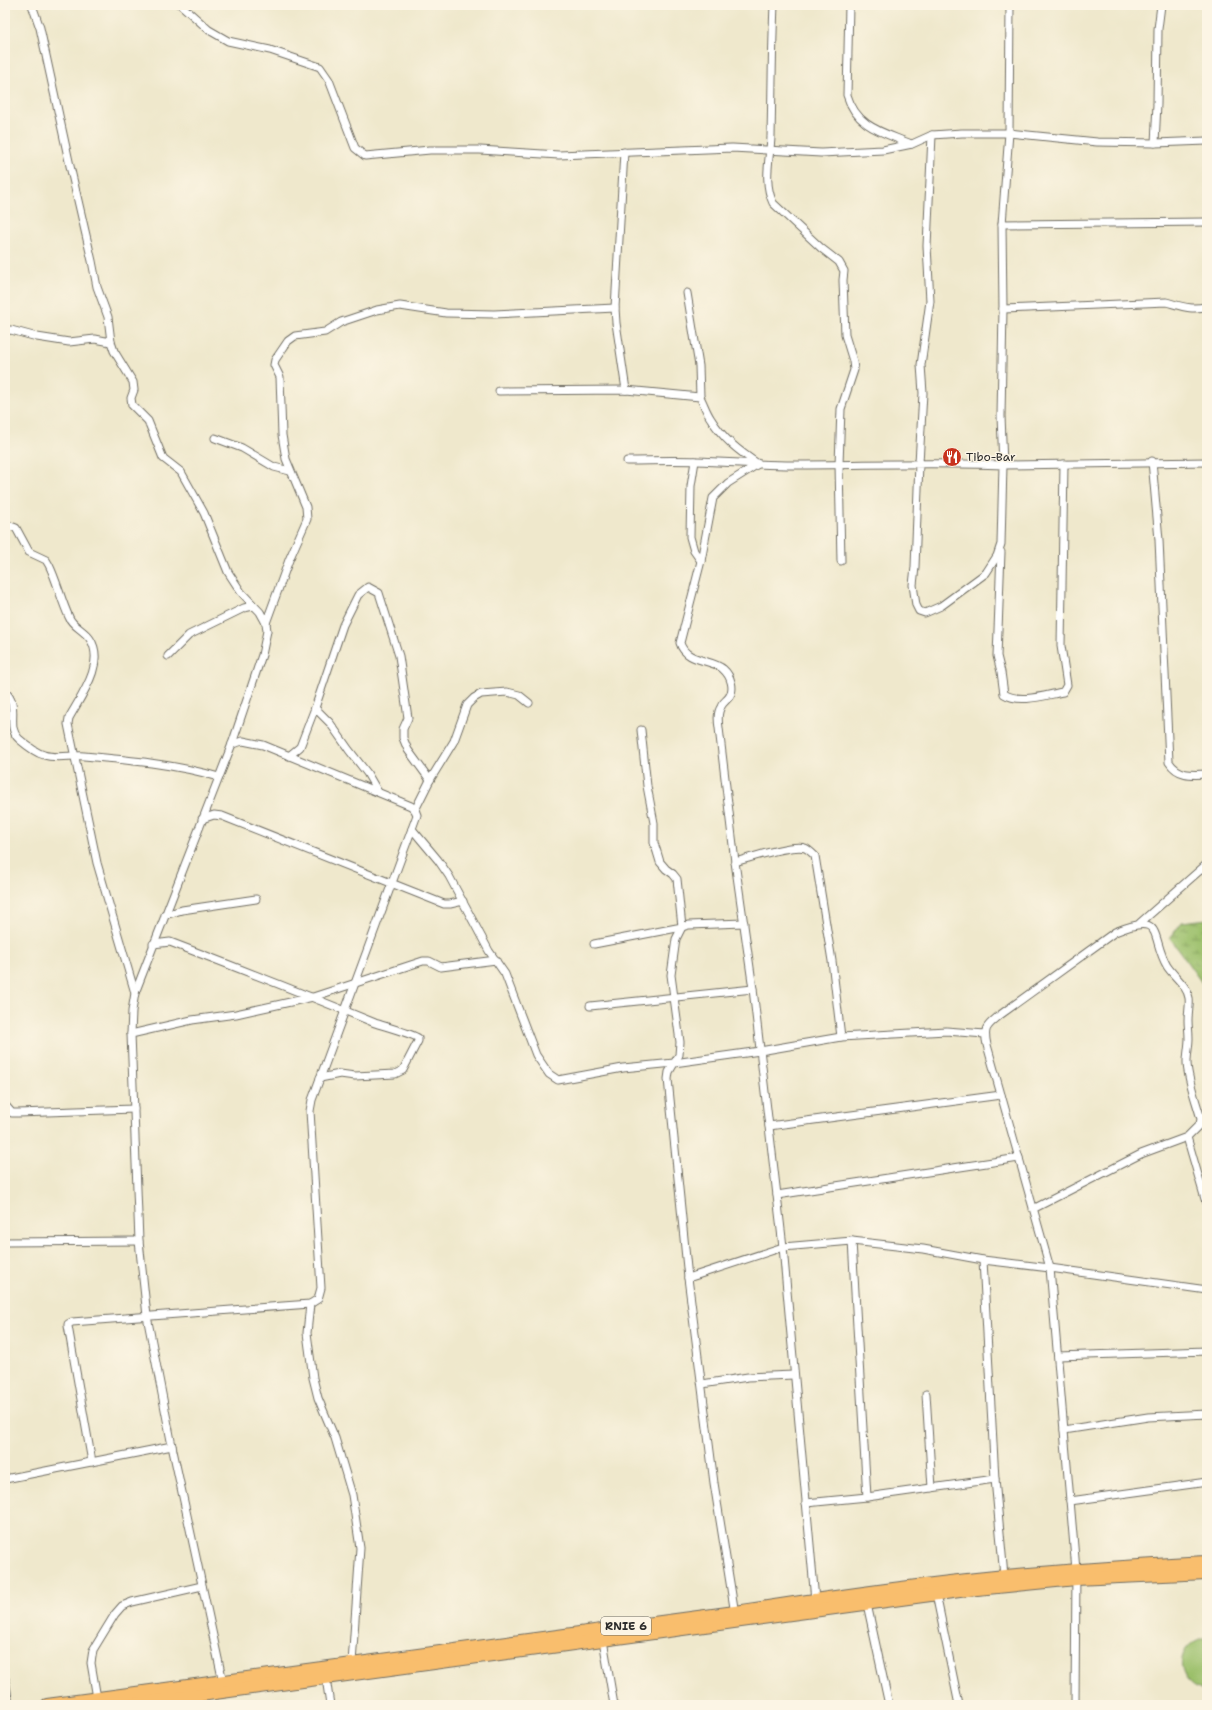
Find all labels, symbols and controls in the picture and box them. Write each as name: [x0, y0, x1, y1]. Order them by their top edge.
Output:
restaurant icon: Tibo-Bar: [941, 446, 963, 468]
place label: Tibo-Bar: [966, 449, 1016, 465]
road number: RNIE 6: [601, 1617, 651, 1635]

